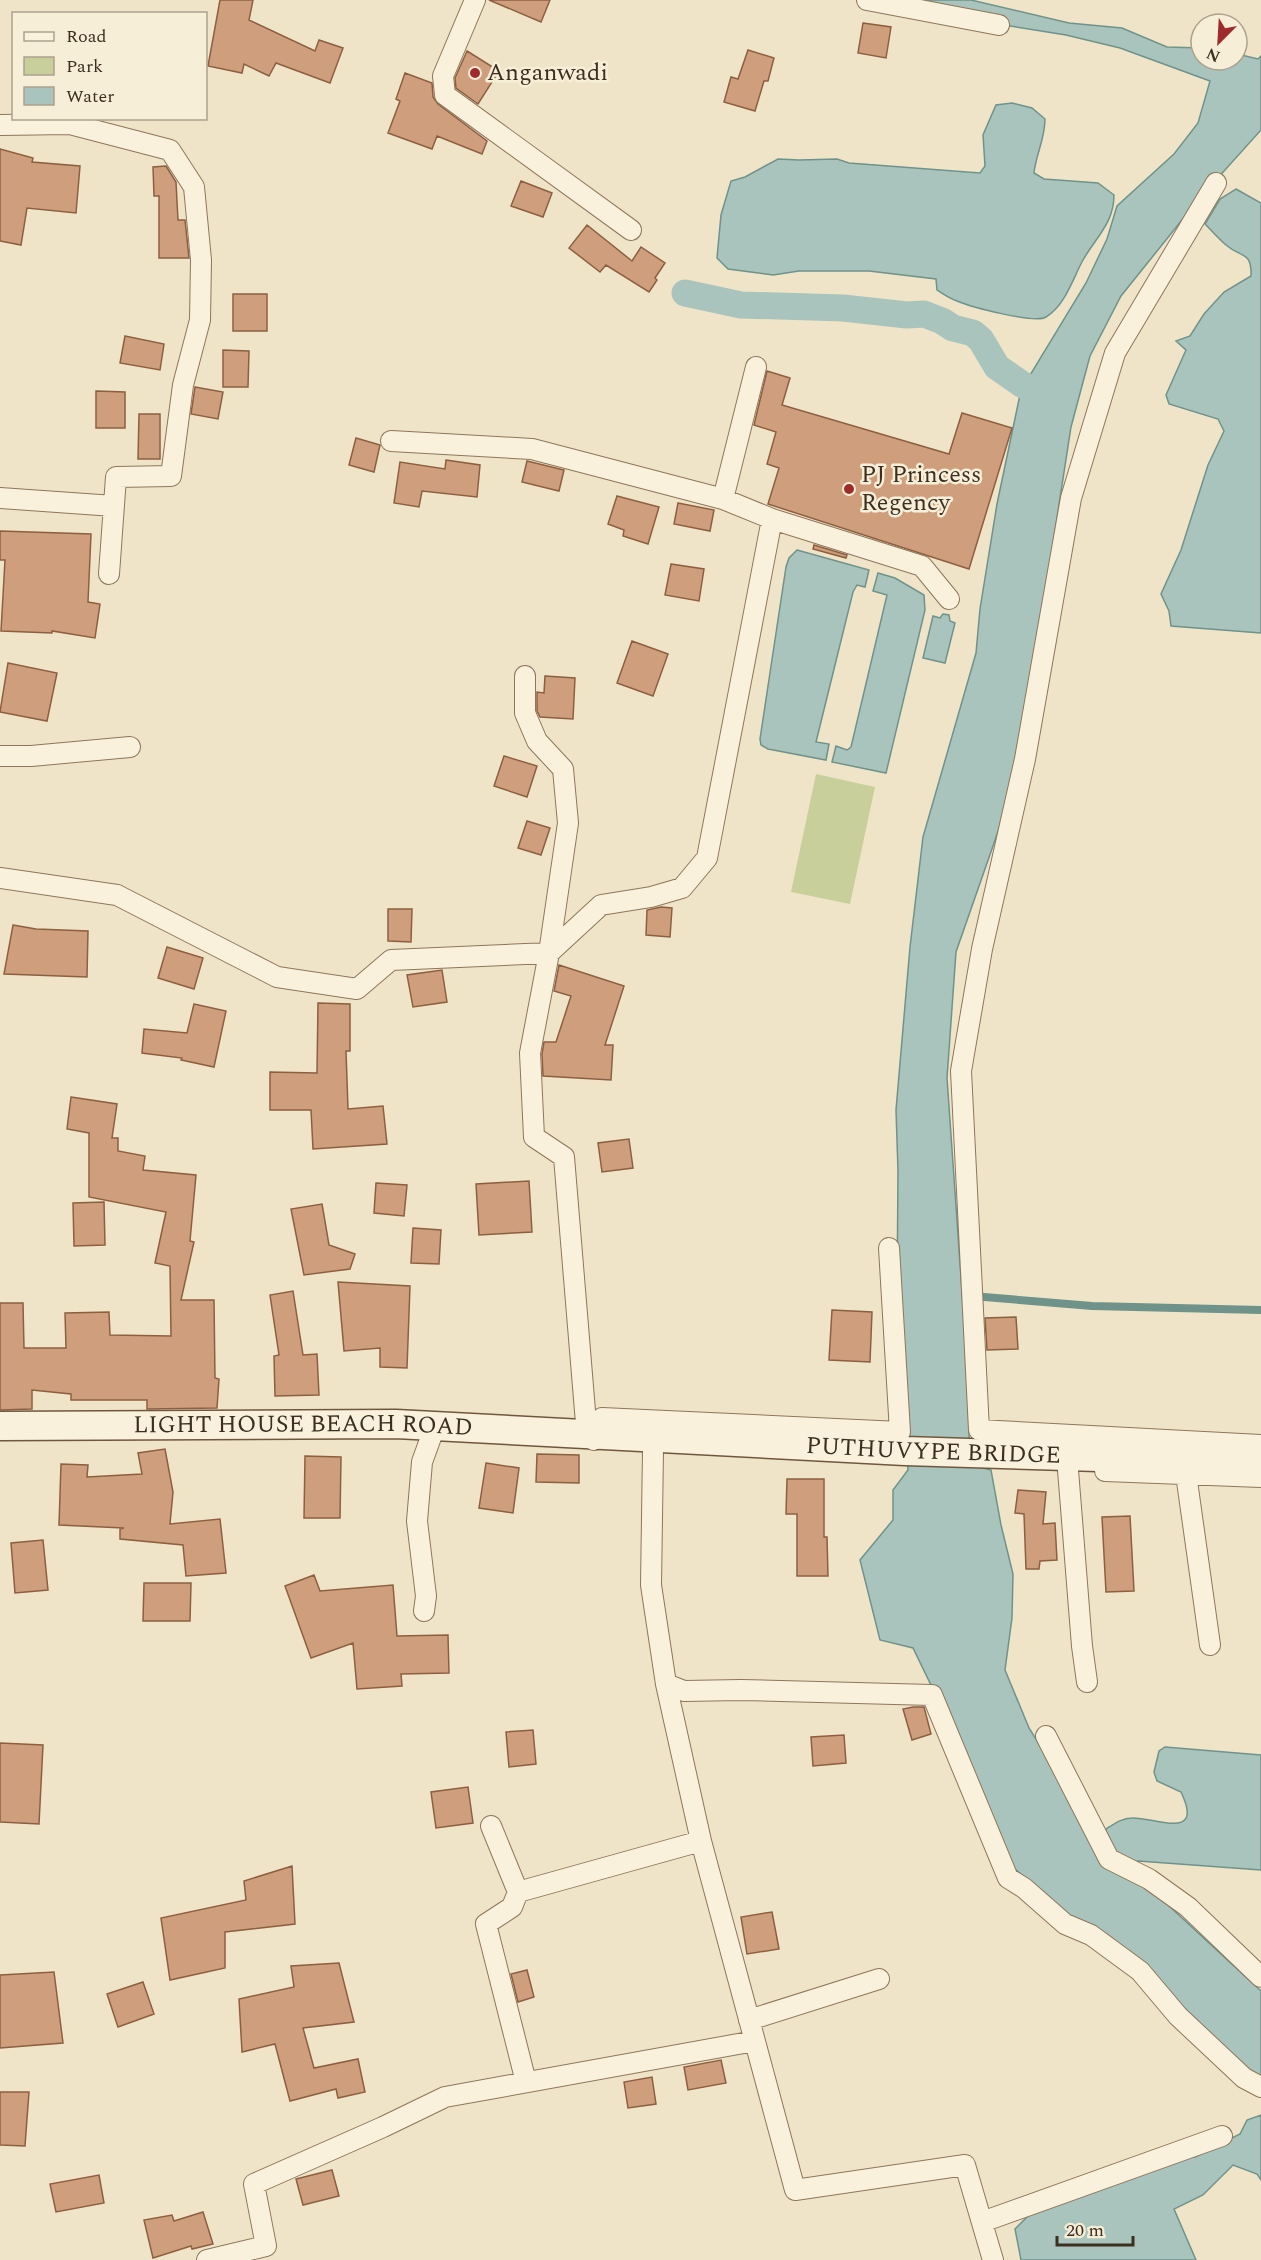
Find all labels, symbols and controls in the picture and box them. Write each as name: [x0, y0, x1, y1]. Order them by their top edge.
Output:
legend: [12, 12, 207, 120]
north arrow: [1189, 12, 1249, 72]
text: Road: [66, 23, 107, 50]
text: N: [1202, 41, 1224, 68]
text: Park: [66, 53, 103, 80]
place label: Anganwadi: [487, 55, 608, 91]
marker: Anganwadi: [468, 66, 482, 80]
text: Water: [66, 83, 114, 110]
place label: PJ Princess Regency: [861, 457, 981, 521]
marker: PJ Princess Regency: [842, 482, 856, 496]
street label: LIGHT HOUSE BEACH ROAD: [133, 1406, 474, 1446]
street label: PUTHUVYPE BRIDGE: [805, 1428, 1061, 1474]
scale bar: [1057, 2209, 1134, 2247]
text: 20 m: [1066, 2217, 1104, 2244]

